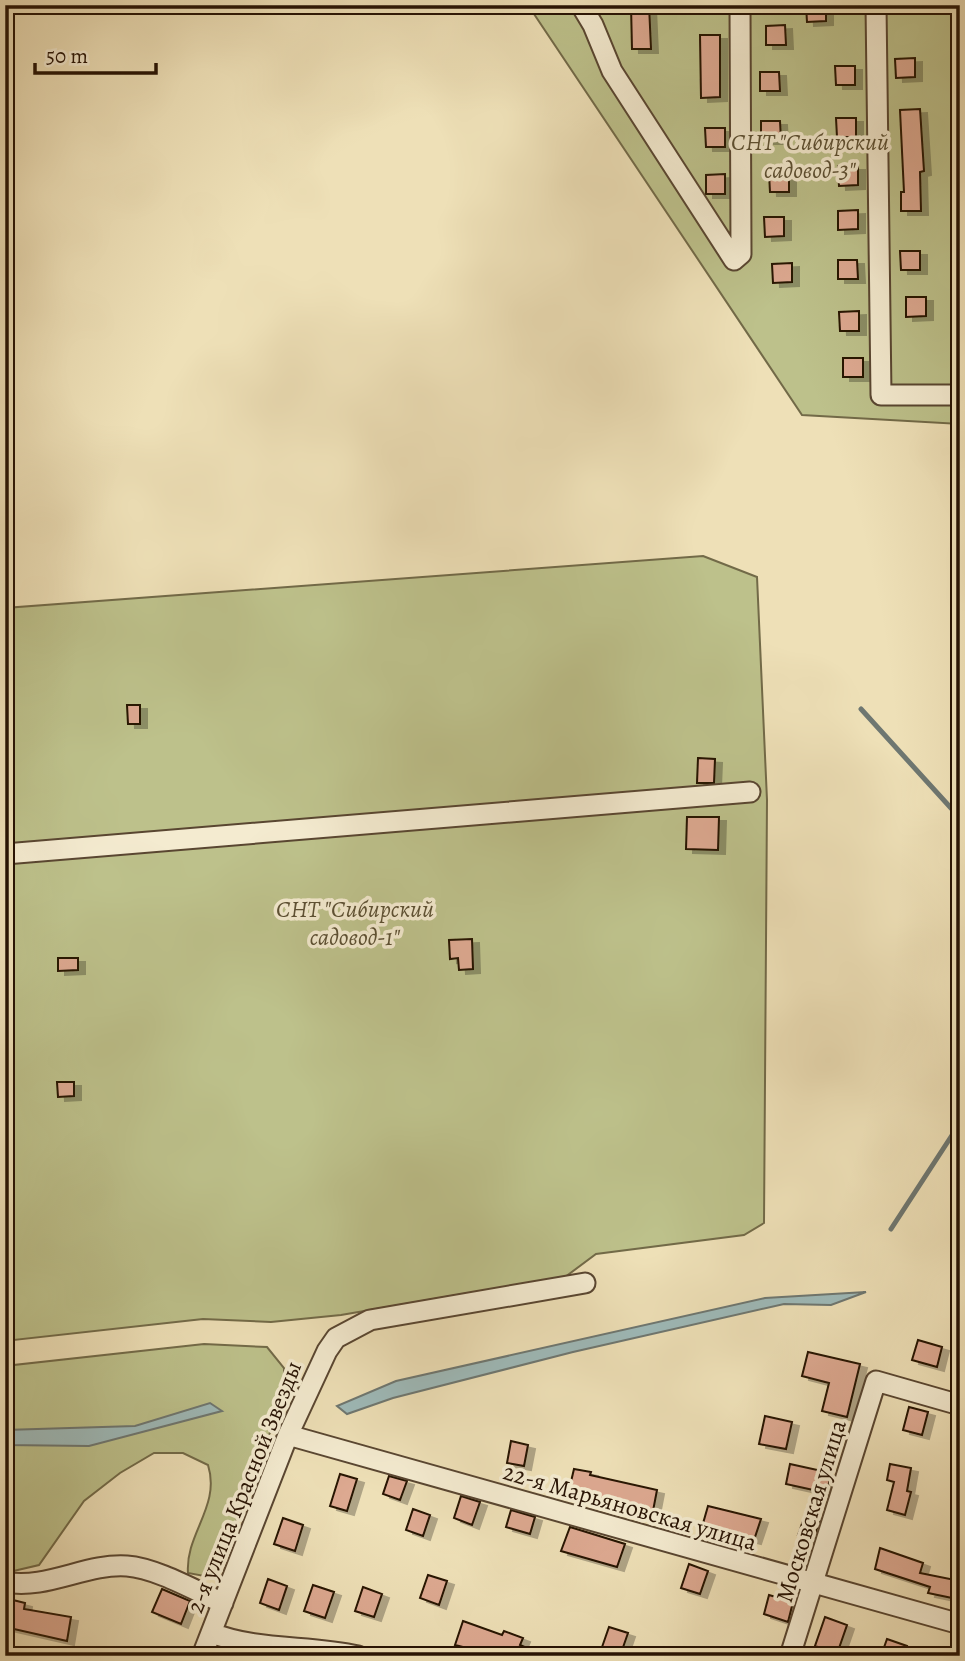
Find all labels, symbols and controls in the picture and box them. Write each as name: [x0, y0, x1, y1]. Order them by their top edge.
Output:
scale bar: [35, 32, 156, 76]
text: 50 m: [46, 42, 88, 70]
park label: СНТ "Сибирский садовод-3": [731, 126, 889, 186]
park label: СНТ "Сибирский садовод-1": [276, 893, 434, 953]
street label: 2-я улица Красной Звезды: [179, 1356, 309, 1618]
street label: Московская улица: [768, 1416, 854, 1606]
street label: 22-я Марьяновская улица: [500, 1455, 760, 1559]

